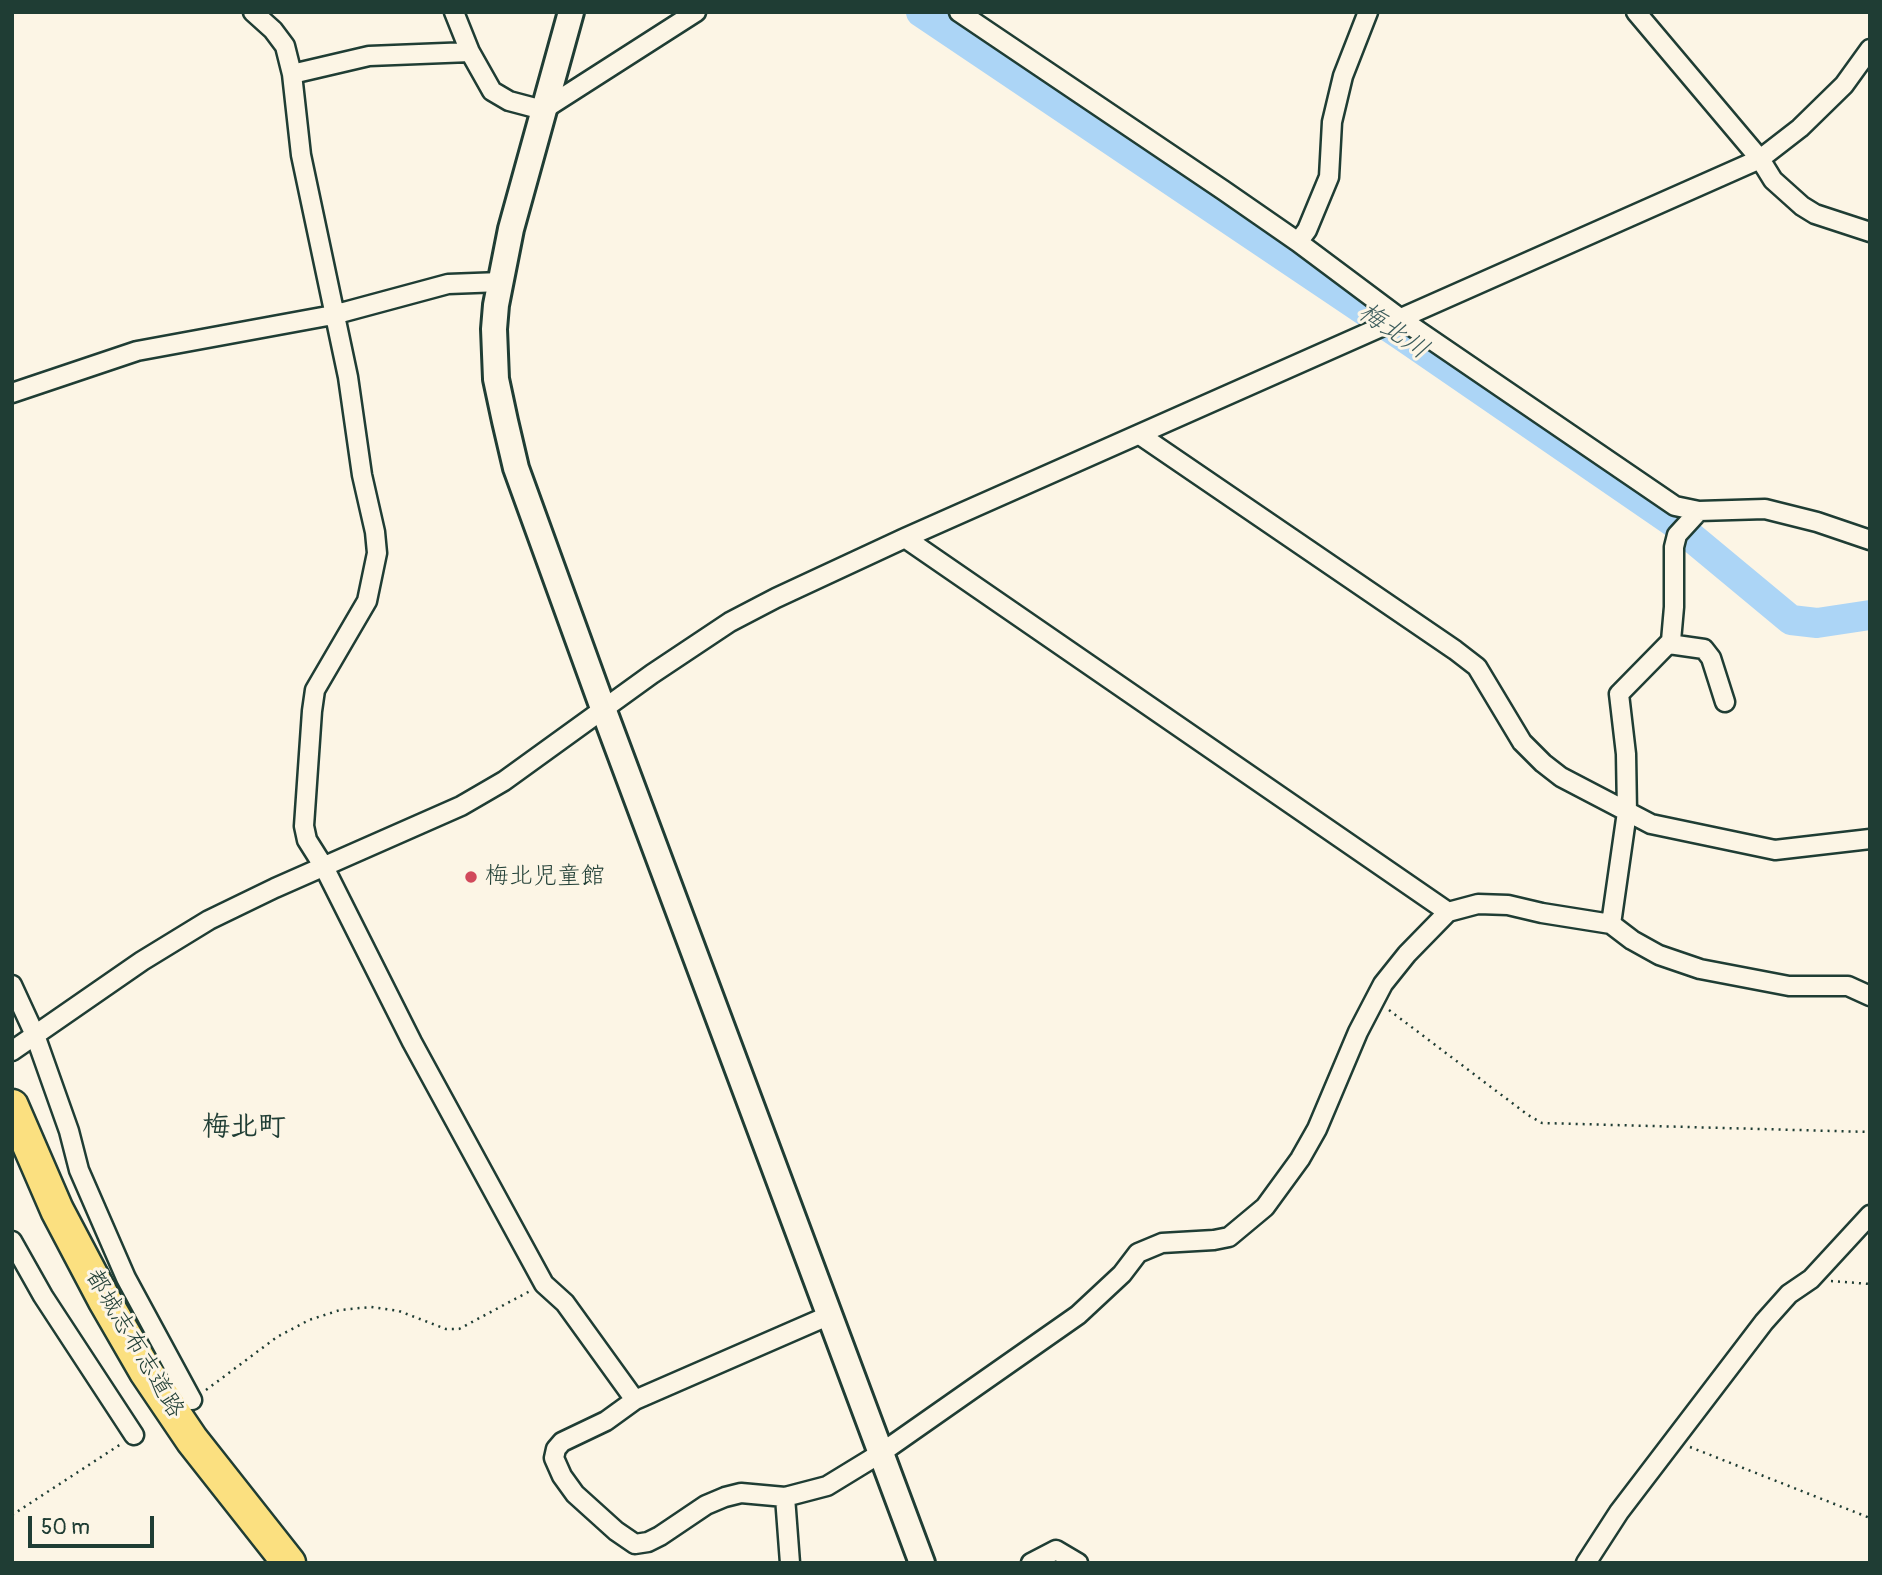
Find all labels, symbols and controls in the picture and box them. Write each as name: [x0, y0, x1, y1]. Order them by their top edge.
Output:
water label: 梅北川: [1352, 297, 1434, 367]
place label: 梅北児童館: [485, 863, 605, 891]
marker: 梅北児童館: [463, 869, 479, 885]
district label: 梅北町: [202, 1111, 286, 1145]
street label: 都城志布志道路: [78, 1265, 190, 1423]
scale bar: [32, 1502, 158, 1546]
text: 50 m: [41, 1514, 90, 1541]

